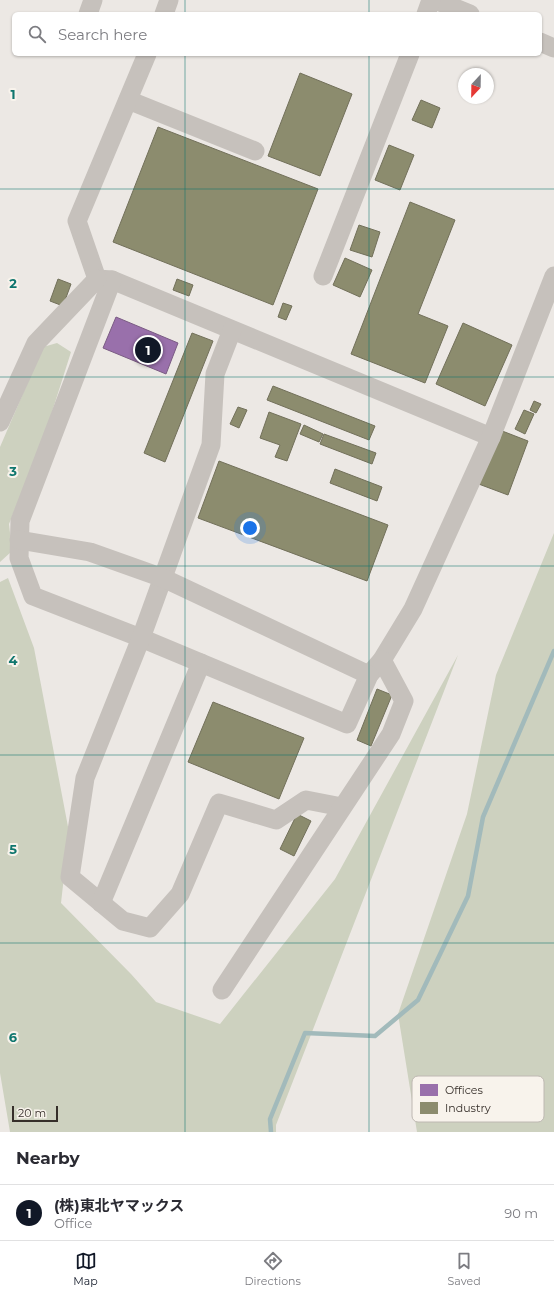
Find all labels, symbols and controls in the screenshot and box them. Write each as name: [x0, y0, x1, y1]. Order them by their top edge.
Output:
search box: [12, 12, 542, 56]
icon: search: [26, 23, 48, 45]
text: Search here: [58, 25, 147, 44]
north arrow: [458, 68, 494, 104]
text: 1: [10, 86, 16, 102]
text: 2: [9, 275, 17, 291]
pin: 1: [135, 335, 161, 365]
text: 3: [8, 463, 17, 479]
your location: [240, 518, 260, 538]
text: 4: [9, 652, 18, 668]
text: 5: [9, 841, 17, 857]
text: 6: [9, 1029, 18, 1045]
legend: [412, 1076, 544, 1122]
text: Offices: [445, 1083, 483, 1097]
text: Industry: [445, 1101, 491, 1115]
scale bar: [12, 1104, 58, 1123]
text: 20 m: [18, 1106, 46, 1120]
text: Nearby: [16, 1148, 80, 1168]
text: (株)東北ヤマックス: [54, 1196, 184, 1215]
text: 1: [26, 1205, 32, 1221]
text: 90 m: [504, 1205, 538, 1221]
text: Office: [54, 1215, 92, 1231]
tab: Map: [73, 1250, 98, 1288]
tab: Directions: [245, 1250, 301, 1288]
tab: Saved: [448, 1250, 481, 1288]

